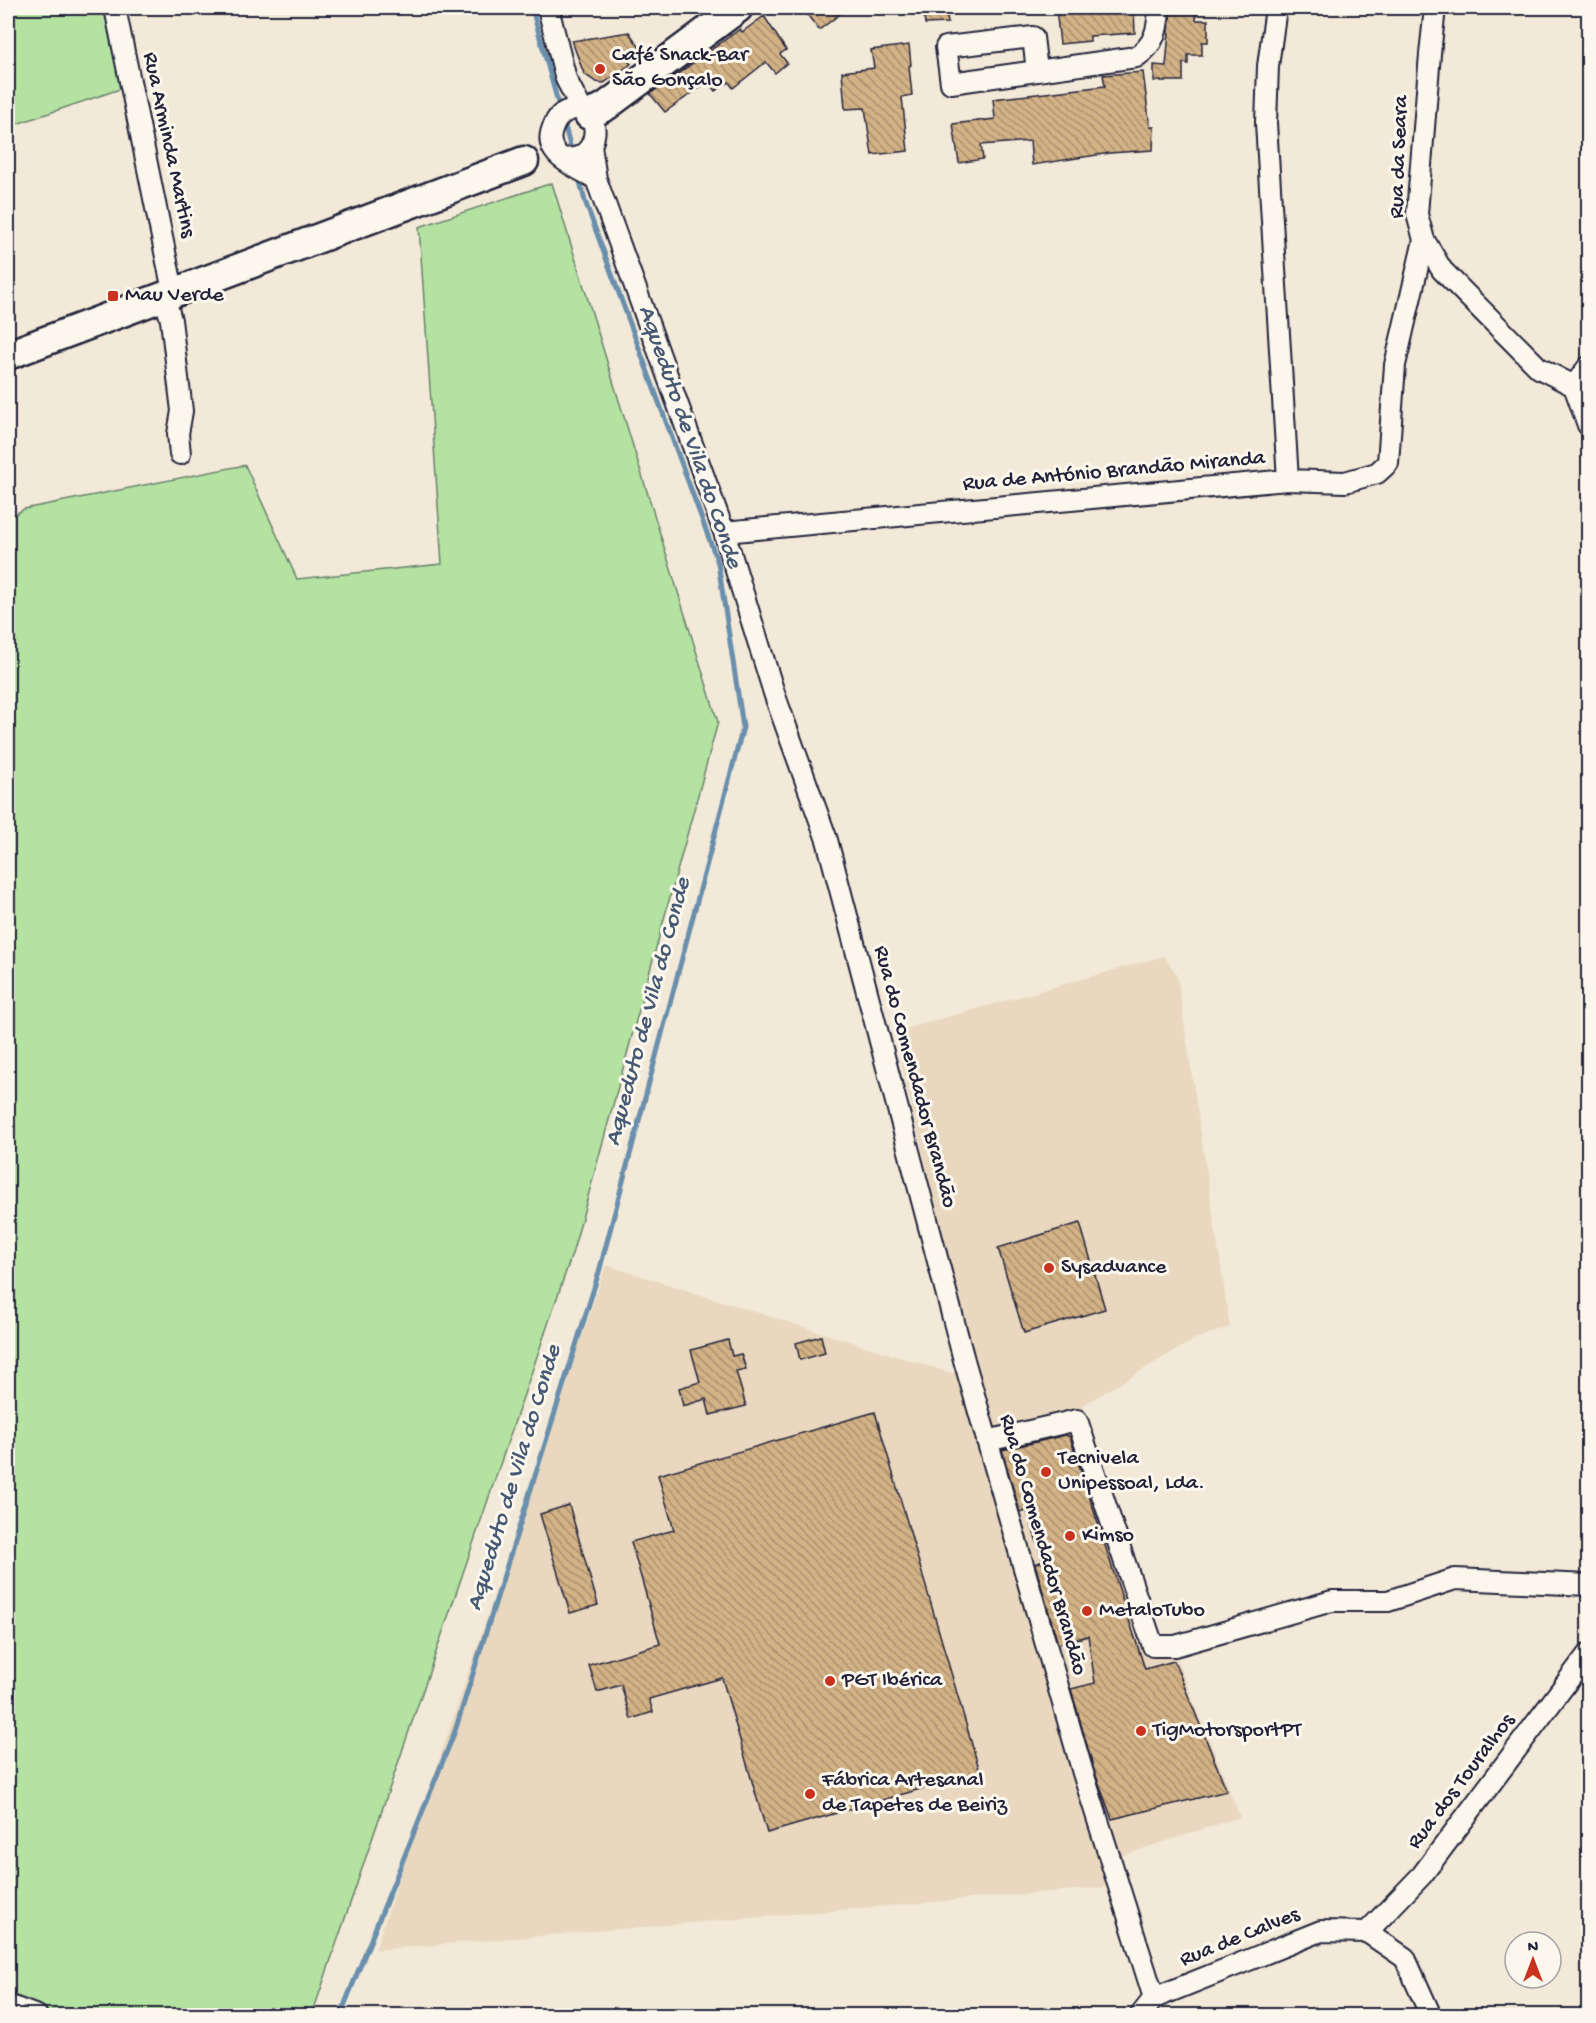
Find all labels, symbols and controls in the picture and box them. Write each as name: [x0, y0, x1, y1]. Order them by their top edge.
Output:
place label: Café Snack-Bar São Gonçalo: [612, 43, 750, 94]
street label: Rua Arminda Martins: [136, 50, 201, 241]
marker: Café Snack-Bar São Gonçalo: [593, 62, 607, 76]
street label: Rua da Seara: [1385, 94, 1415, 219]
place label: Mau Verde: [125, 283, 224, 309]
marker: Mau Verde: [106, 289, 120, 303]
water label: Aqueduto de Vila do Conde: [630, 302, 748, 574]
street label: Rua de António Brandão Miranda: [962, 446, 1267, 498]
water label: Aqueduto de Vila do Conde: [599, 873, 699, 1149]
street label: Rua do Comendador Brandão: [866, 943, 962, 1211]
place label: Sysadvance: [1061, 1255, 1167, 1281]
marker: Sysadvance: [1042, 1261, 1056, 1275]
water label: Aqueduto de Vila do Conde: [461, 1340, 570, 1614]
street label: Rua do Comendador Brandão: [992, 1412, 1092, 1678]
place label: Tecnivela Unipessoal, Lda.: [1056, 1446, 1205, 1497]
marker: Tecnivela Unipessoal, Lda.: [1039, 1465, 1053, 1479]
place label: Kimso: [1082, 1523, 1134, 1549]
marker: Kimso: [1063, 1529, 1077, 1543]
place label: MetaloTubo: [1099, 1598, 1205, 1624]
marker: MetaloTubo: [1080, 1604, 1094, 1618]
place label: PGT Ibérica: [841, 1668, 943, 1694]
marker: PGT Ibérica: [823, 1674, 837, 1688]
street label: Rua dos Touralhos: [1402, 1708, 1522, 1855]
place label: TigMotorsportPT: [1151, 1718, 1303, 1744]
marker: TigMotorsportPT: [1134, 1724, 1148, 1738]
place label: Fábrica Artesanal de Tapetes de Beiriz: [821, 1768, 1008, 1819]
marker: Fábrica Artesanal de Tapetes de Beiriz: [803, 1787, 817, 1801]
street label: Rua de Calves: [1176, 1902, 1305, 1974]
north arrow: [1503, 1930, 1563, 1990]
text: N: [1528, 1939, 1539, 1958]

